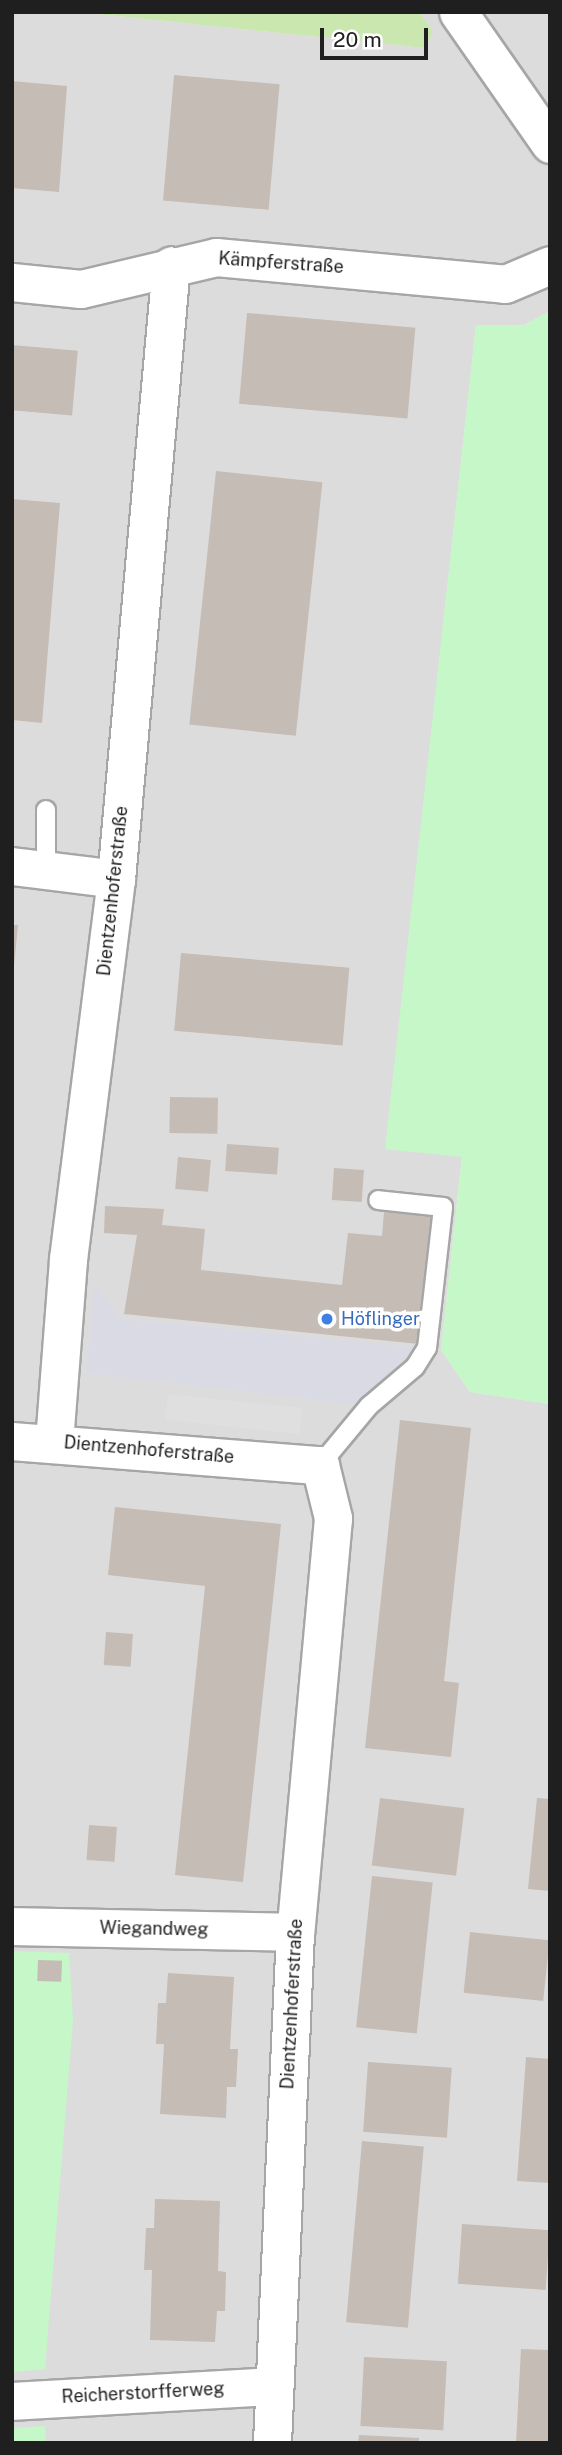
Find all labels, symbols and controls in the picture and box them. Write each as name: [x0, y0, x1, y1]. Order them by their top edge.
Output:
scale bar: [324, 14, 433, 58]
text: 20 m: [333, 27, 382, 52]
street label: Kämpferstraße: [218, 248, 344, 278]
street label: Dientzenhoferstraße: [93, 805, 133, 977]
place label: Höflinger: [341, 1308, 420, 1330]
marker: Höflinger: [319, 1311, 335, 1327]
street label: Dientzenhoferstraße: [63, 1432, 235, 1468]
street label: Wiegandweg: [99, 1917, 209, 1941]
street label: Dientzenhoferstraße: [277, 1918, 307, 2090]
street label: Reicherstorfferweg: [61, 2378, 225, 2408]

